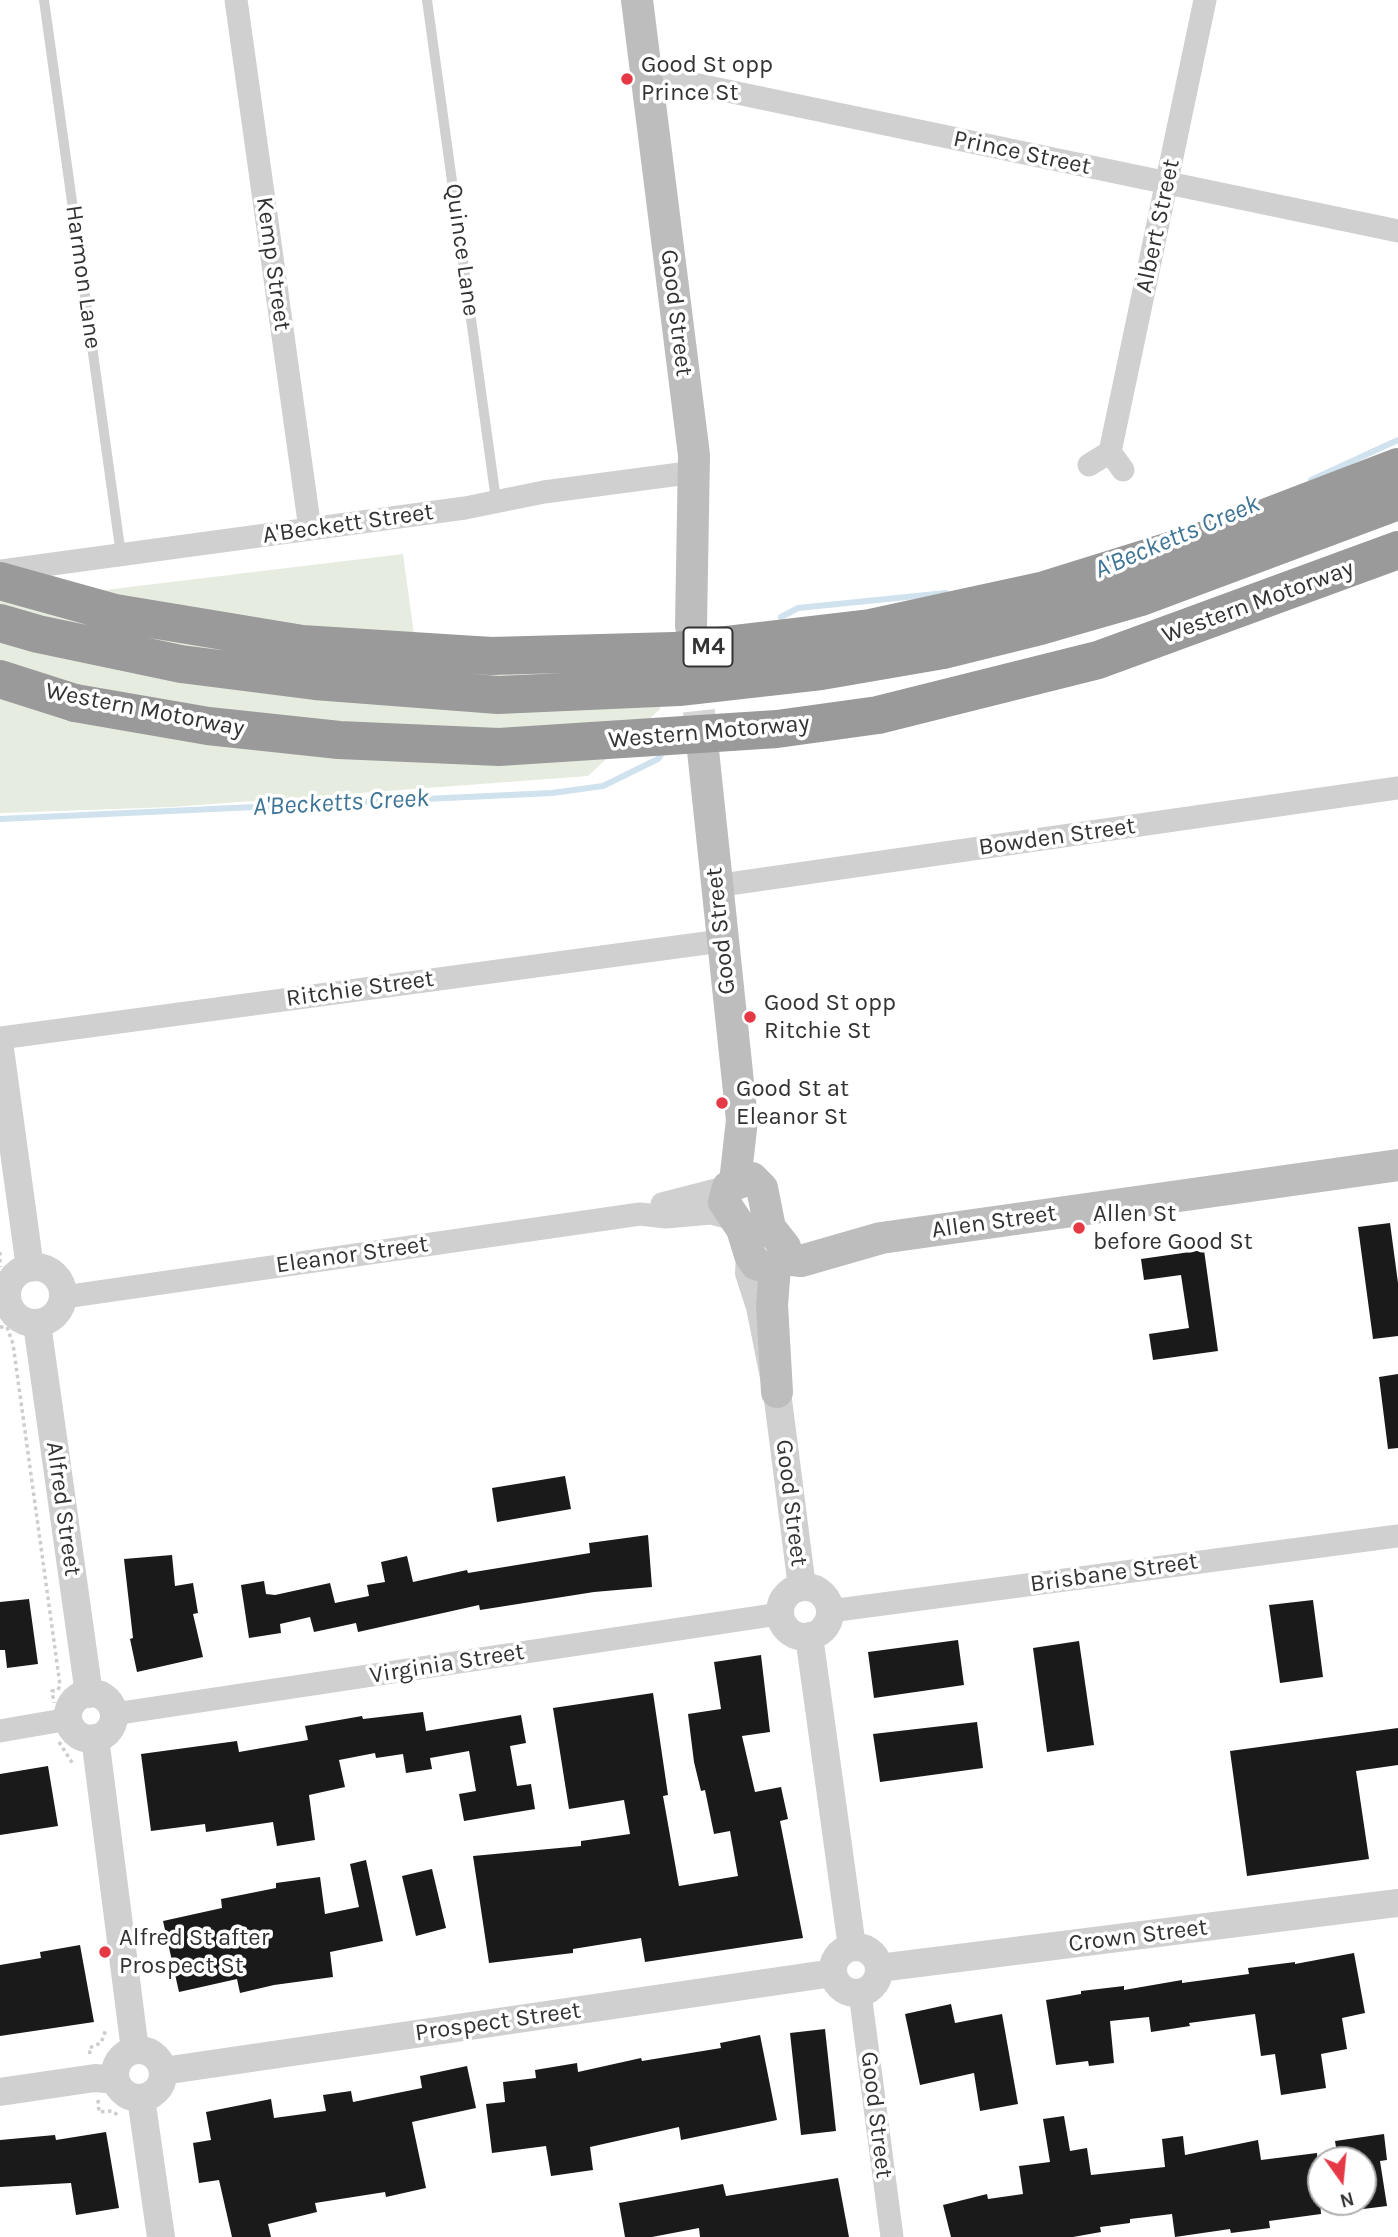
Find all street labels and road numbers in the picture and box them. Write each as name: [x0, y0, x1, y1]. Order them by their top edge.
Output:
street label: Prince Street: [951, 124, 1093, 182]
street label: Albert Street: [1130, 156, 1186, 296]
street label: Quince Lane: [438, 182, 486, 318]
street label: Kemp Street: [249, 195, 297, 333]
street label: Harmon Lane: [59, 203, 107, 351]
street label: Good Street: [654, 248, 698, 378]
street label: A'Beckett Street: [261, 498, 435, 550]
street label: Western Motorway: [1158, 554, 1358, 650]
road number: M4: [684, 628, 732, 666]
street label: Western Motorway: [43, 677, 247, 743]
street label: Western Motorway: [607, 709, 811, 755]
street label: Bowden Street: [977, 812, 1137, 862]
street label: Good Street: [700, 866, 742, 996]
street label: Ritchie Street: [284, 964, 436, 1014]
street label: Allen Street: [930, 1199, 1058, 1245]
street label: Eleanor Street: [274, 1230, 430, 1280]
street label: Good Street: [769, 1438, 813, 1568]
street label: Alfred Street: [39, 1440, 87, 1578]
street label: Brisbane Street: [1028, 1547, 1200, 1599]
street label: Virginia Street: [368, 1638, 526, 1690]
street label: Crown Street: [1067, 1913, 1209, 1959]
street label: Prospect Street: [413, 1996, 583, 2048]
street label: Good Street: [854, 2050, 898, 2180]

